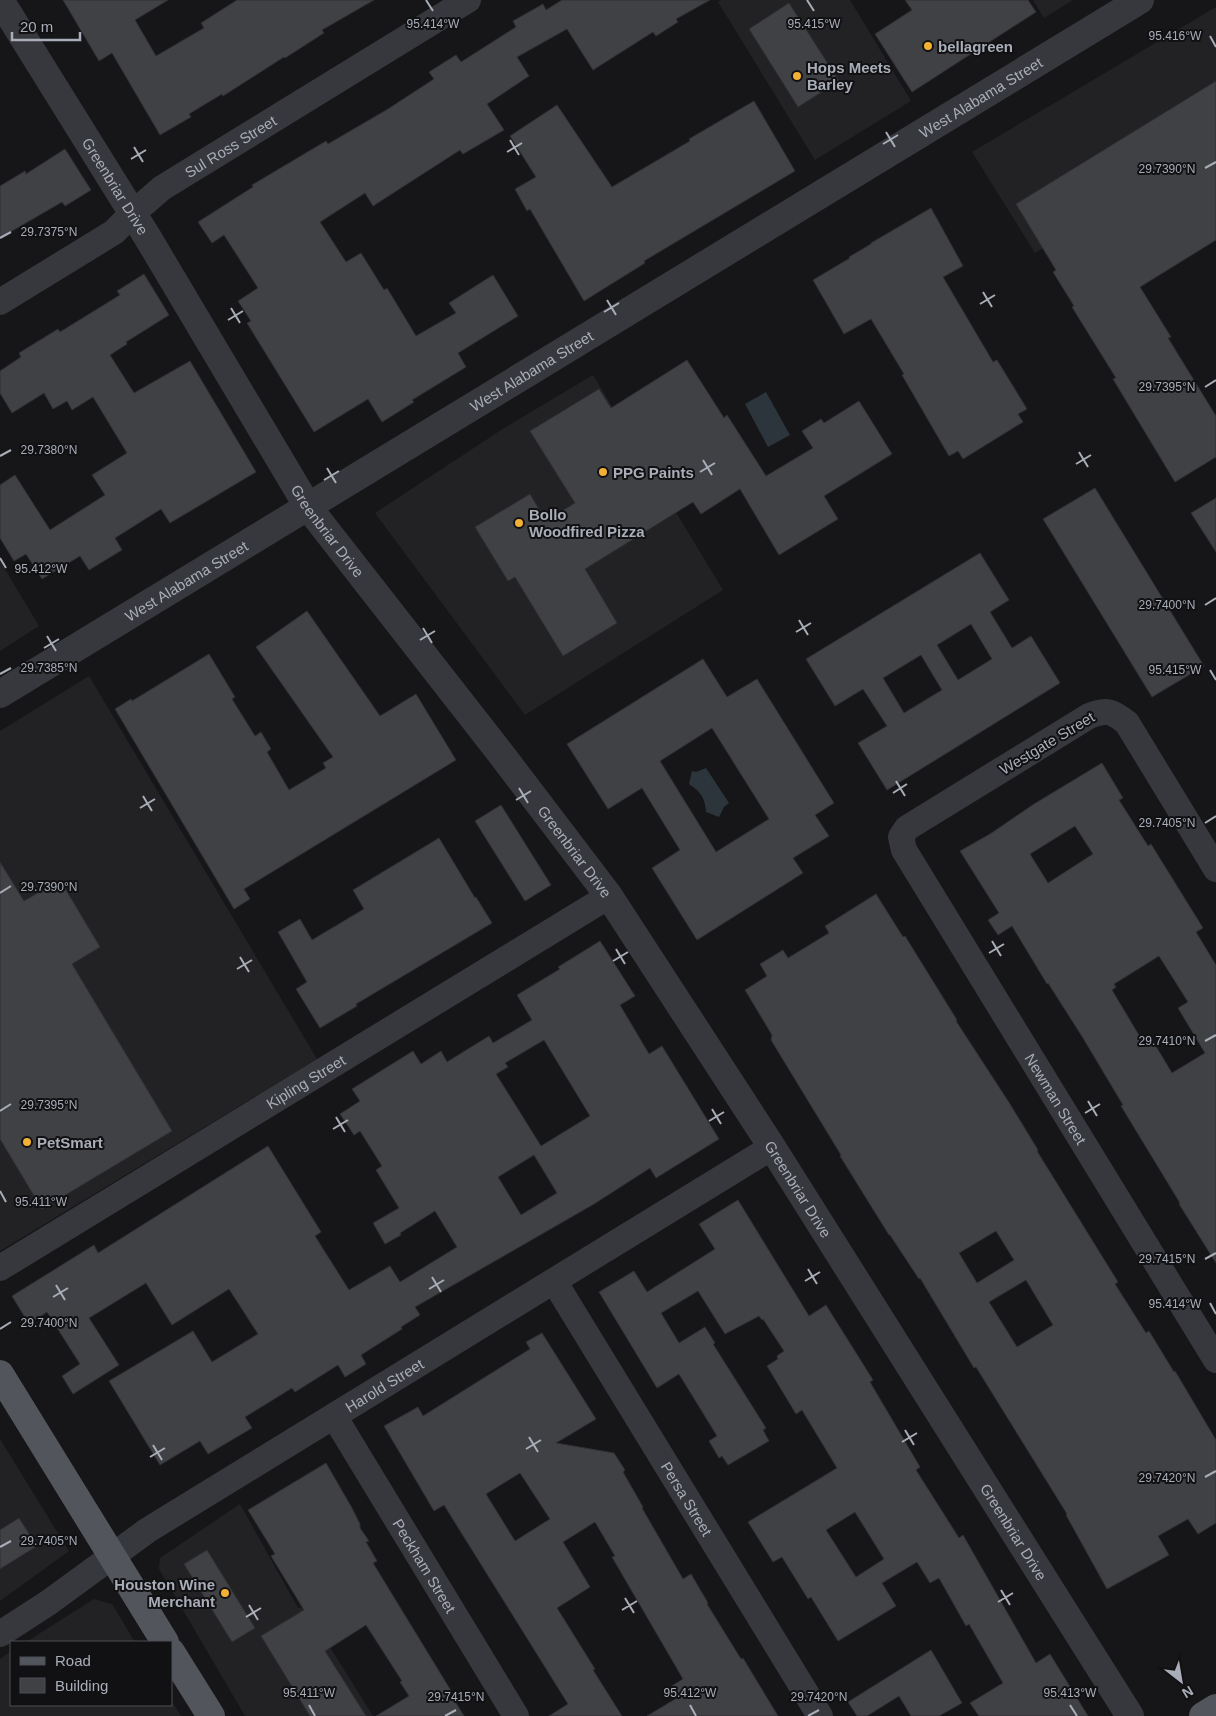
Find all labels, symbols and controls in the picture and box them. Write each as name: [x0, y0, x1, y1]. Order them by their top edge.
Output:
scale bar: [12, 10, 80, 42]
text: 95.414°W: [407, 17, 460, 31]
text: 95.415°W: [788, 17, 841, 31]
text: 20 m: [20, 18, 53, 35]
text: 95.416°W: [1149, 29, 1202, 43]
place label: bellagreen: [938, 38, 1013, 55]
marker: bellagreen: [922, 40, 934, 52]
street label: West Alabama Street: [916, 53, 1046, 141]
place label: Hops Meets Barley: [807, 59, 891, 93]
marker: Hops Meets Barley: [791, 70, 803, 82]
street label: Sul Ross Street: [181, 111, 280, 181]
street label: Greenbriar Drive: [79, 134, 152, 238]
text: 29.7390°N: [1139, 162, 1195, 176]
text: 29.7375°N: [21, 225, 77, 239]
street label: West Alabama Street: [467, 326, 597, 414]
text: 29.7395°N: [1139, 380, 1195, 394]
text: 29.7380°N: [21, 443, 77, 457]
place label: PPG Paints: [613, 464, 694, 481]
marker: PPG Paints: [597, 466, 609, 478]
street label: Greenbriar Drive: [288, 481, 368, 580]
place label: Bollo Woodfired Pizza: [529, 506, 645, 540]
marker: Bollo Woodfired Pizza: [513, 517, 525, 529]
street label: West Alabama Street: [122, 536, 251, 624]
text: 95.412°W: [15, 562, 68, 576]
text: 29.7400°N: [1139, 598, 1195, 612]
text: 29.7385°N: [21, 661, 77, 675]
text: 95.415°W: [1149, 663, 1202, 677]
street label: Westgate Street: [997, 708, 1098, 778]
street label: Greenbriar Drive: [535, 802, 615, 901]
text: 29.7405°N: [1139, 816, 1195, 830]
text: 29.7390°N: [21, 880, 77, 894]
text: 29.7410°N: [1139, 1034, 1195, 1048]
street label: Kipling Street: [263, 1050, 349, 1112]
street label: Newman Street: [1022, 1050, 1091, 1148]
text: 29.7395°N: [21, 1098, 77, 1112]
place label: PetSmart: [37, 1134, 103, 1151]
marker: PetSmart: [21, 1136, 33, 1148]
street label: Greenbriar Drive: [762, 1137, 835, 1240]
text: 95.411°W: [15, 1195, 68, 1209]
text: 29.7415°N: [1139, 1252, 1195, 1266]
text: 95.414°W: [1149, 1297, 1202, 1311]
text: 29.7400°N: [21, 1316, 77, 1330]
street label: Harold Street: [342, 1354, 427, 1415]
street label: Persa Street: [658, 1459, 716, 1539]
text: 29.7420°N: [1139, 1471, 1195, 1485]
street label: Greenbriar Drive: [977, 1480, 1051, 1583]
street label: Peckham Street: [390, 1516, 460, 1616]
text: 29.7405°N: [21, 1534, 77, 1548]
place label: Houston Wine Merchant: [114, 1576, 215, 1610]
marker: Houston Wine Merchant: [219, 1587, 231, 1599]
legend: [10, 1641, 172, 1706]
text: Road: [55, 1652, 91, 1669]
north arrow: [1156, 1656, 1206, 1706]
text: Building: [55, 1677, 108, 1694]
text: N: [1179, 1683, 1196, 1702]
text: 95.411°W: [283, 1686, 336, 1700]
text: 95.412°W: [664, 1686, 717, 1700]
text: 95.413°W: [1044, 1686, 1097, 1700]
text: 29.7415°N: [428, 1690, 484, 1704]
text: 29.7420°N: [791, 1690, 847, 1704]

